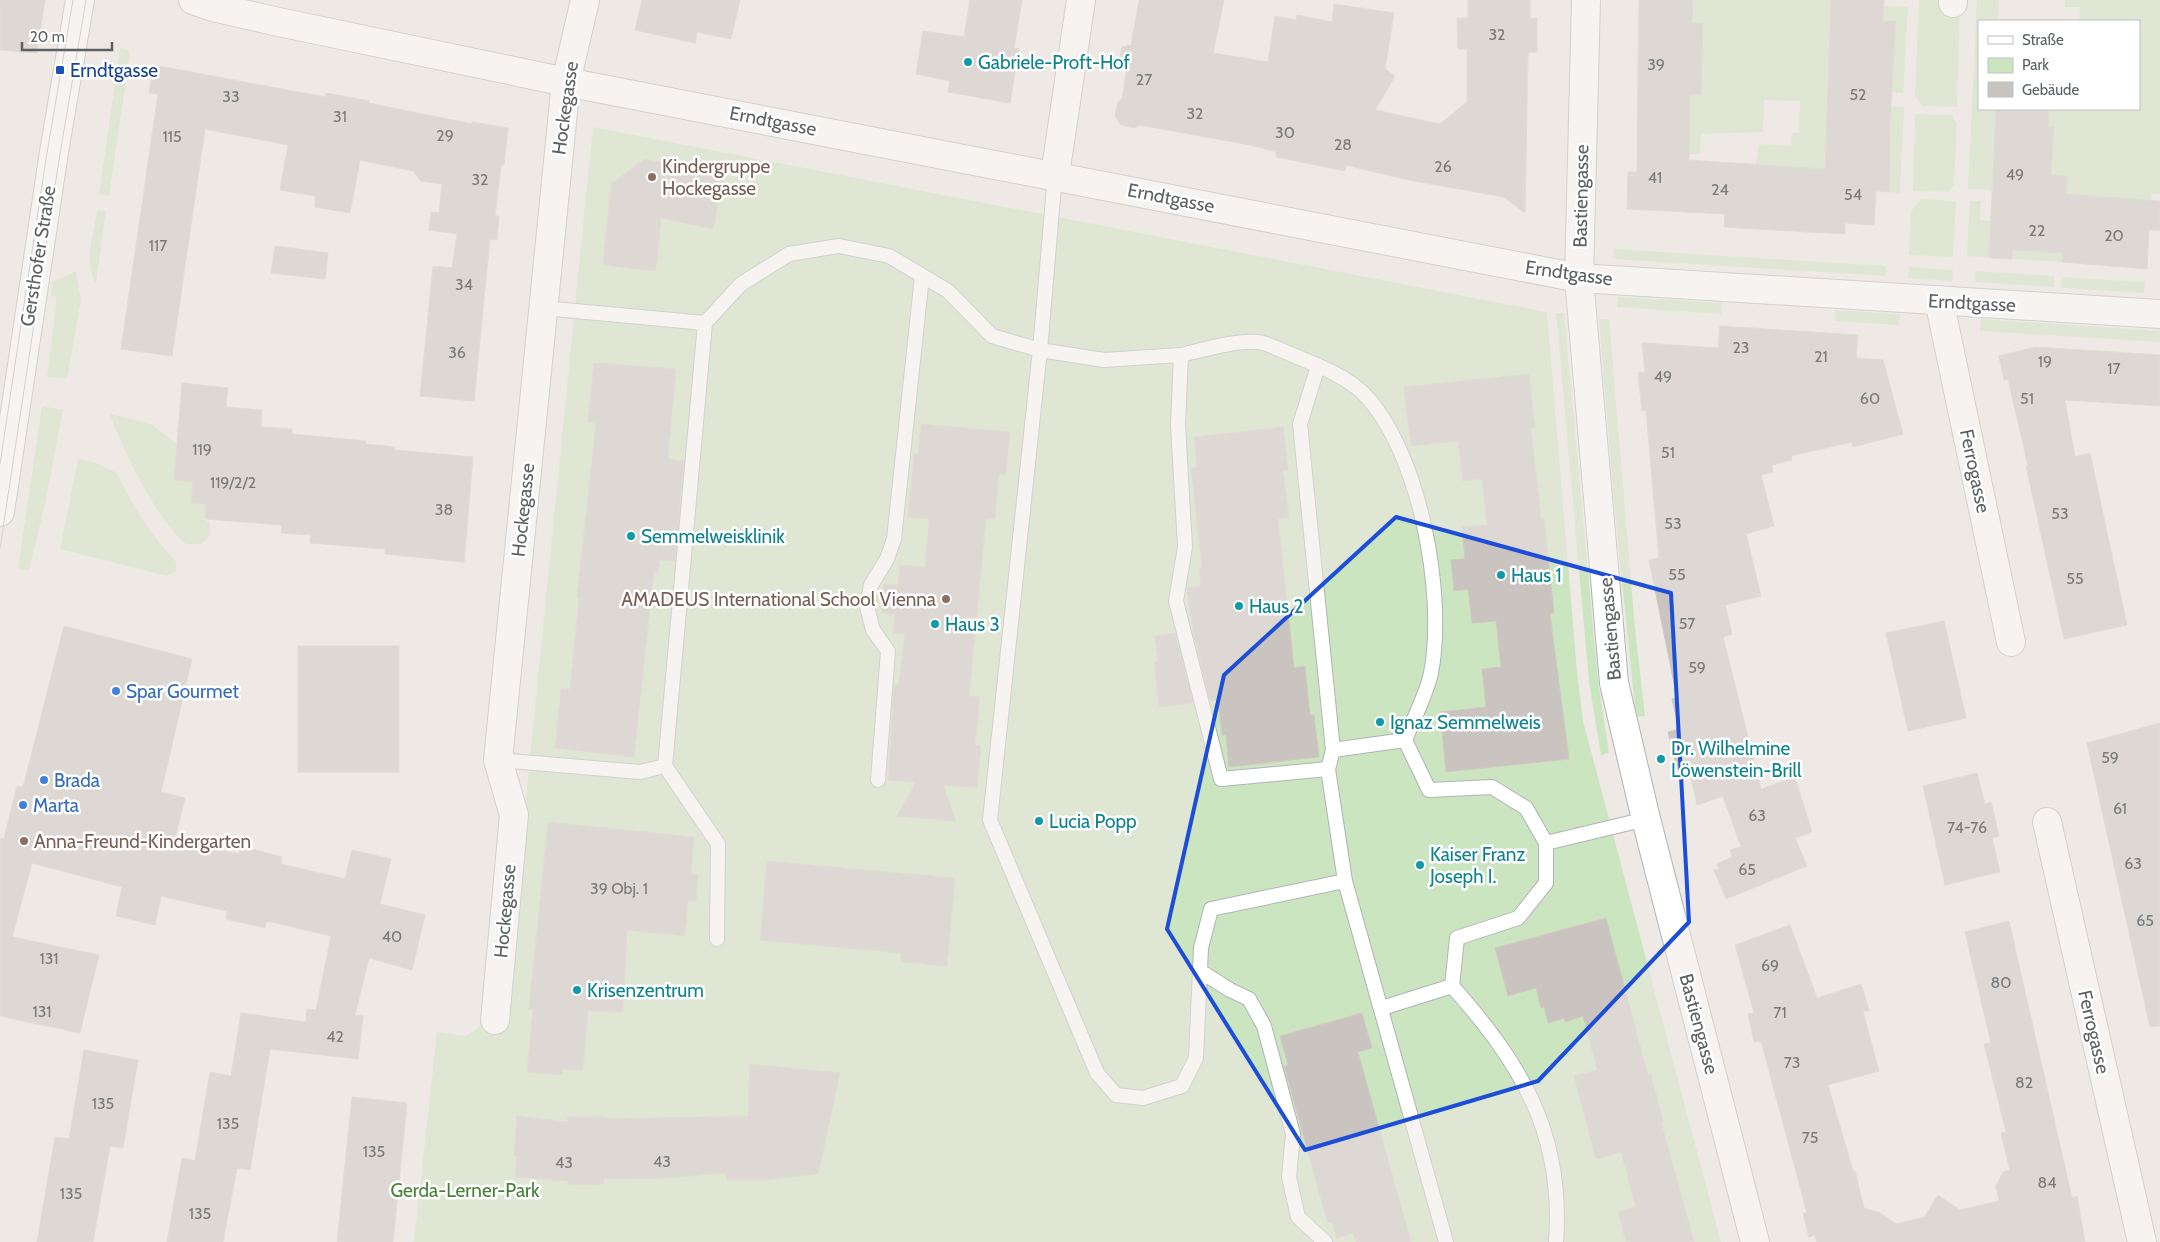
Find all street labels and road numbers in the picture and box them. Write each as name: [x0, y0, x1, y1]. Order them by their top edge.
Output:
street label: Hockegasse: [547, 60, 583, 156]
street label: Erndtgasse: [728, 101, 819, 141]
street label: Bastiengasse: [1569, 144, 1593, 248]
street label: Erndtgasse: [1126, 178, 1217, 218]
street label: Gersthofer Straße: [16, 184, 61, 328]
street label: Erndtgasse: [1524, 255, 1614, 291]
street label: Erndtgasse: [1927, 289, 2017, 317]
street label: Ferrogasse: [1955, 427, 1995, 515]
street label: Hockegasse: [507, 462, 539, 558]
street label: Bastiengasse: [1594, 576, 1626, 681]
street label: Hockegasse: [489, 863, 521, 959]
street label: Bastiengasse: [1675, 971, 1724, 1077]
street label: Ferrogasse: [2073, 988, 2115, 1076]

